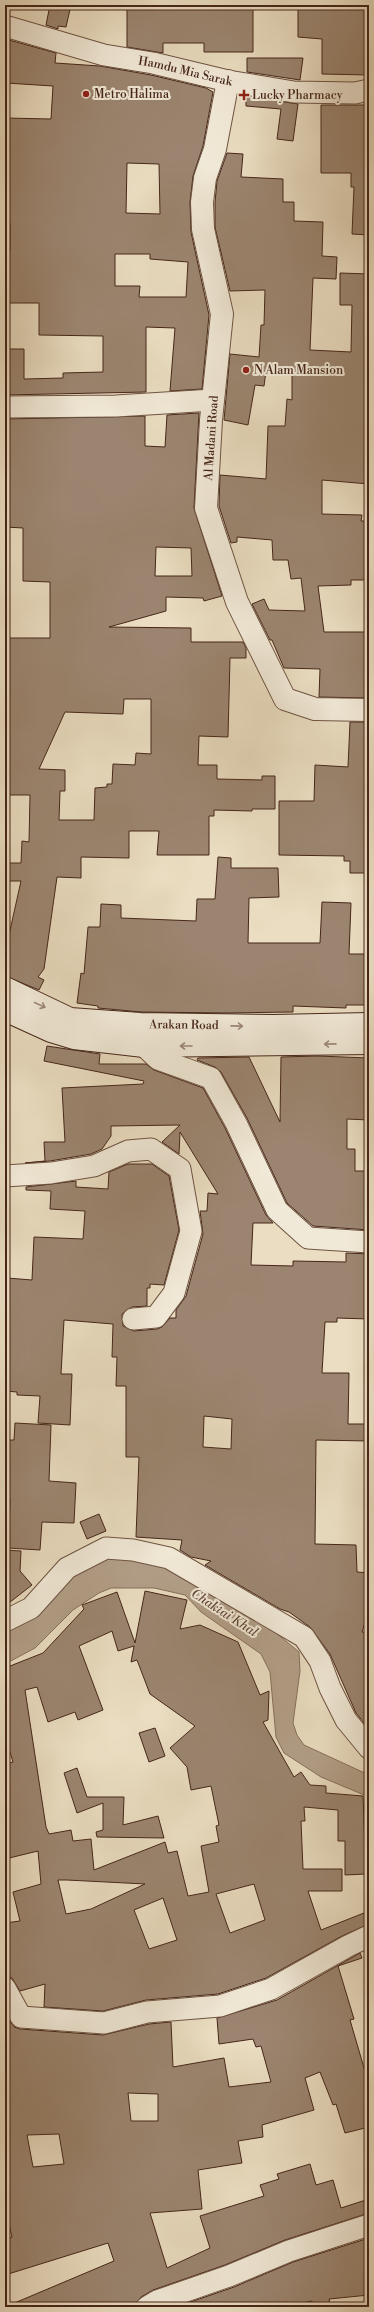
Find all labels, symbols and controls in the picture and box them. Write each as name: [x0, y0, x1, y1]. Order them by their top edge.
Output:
street label: Hamdu Mia Sarak: [137, 54, 234, 90]
place label: Metro Halima: [94, 87, 170, 102]
place label: Lucky Pharmacy: [252, 88, 343, 103]
marker: Metro Halima: [81, 89, 91, 99]
marker: Lucky Pharmacy: [239, 90, 249, 100]
place label: N Alam Mansion: [254, 363, 343, 378]
marker: N Alam Mansion: [241, 365, 251, 375]
street label: Al Madani Road: [201, 395, 222, 482]
one-way arrow: [34, 1002, 46, 1009]
street label: Arakan Road: [148, 1017, 219, 1033]
one-way arrow: [230, 1022, 243, 1029]
one-way arrow: [324, 1040, 337, 1048]
one-way arrow: [180, 1042, 193, 1050]
water label: Chaktai Khal: [188, 1585, 262, 1641]

